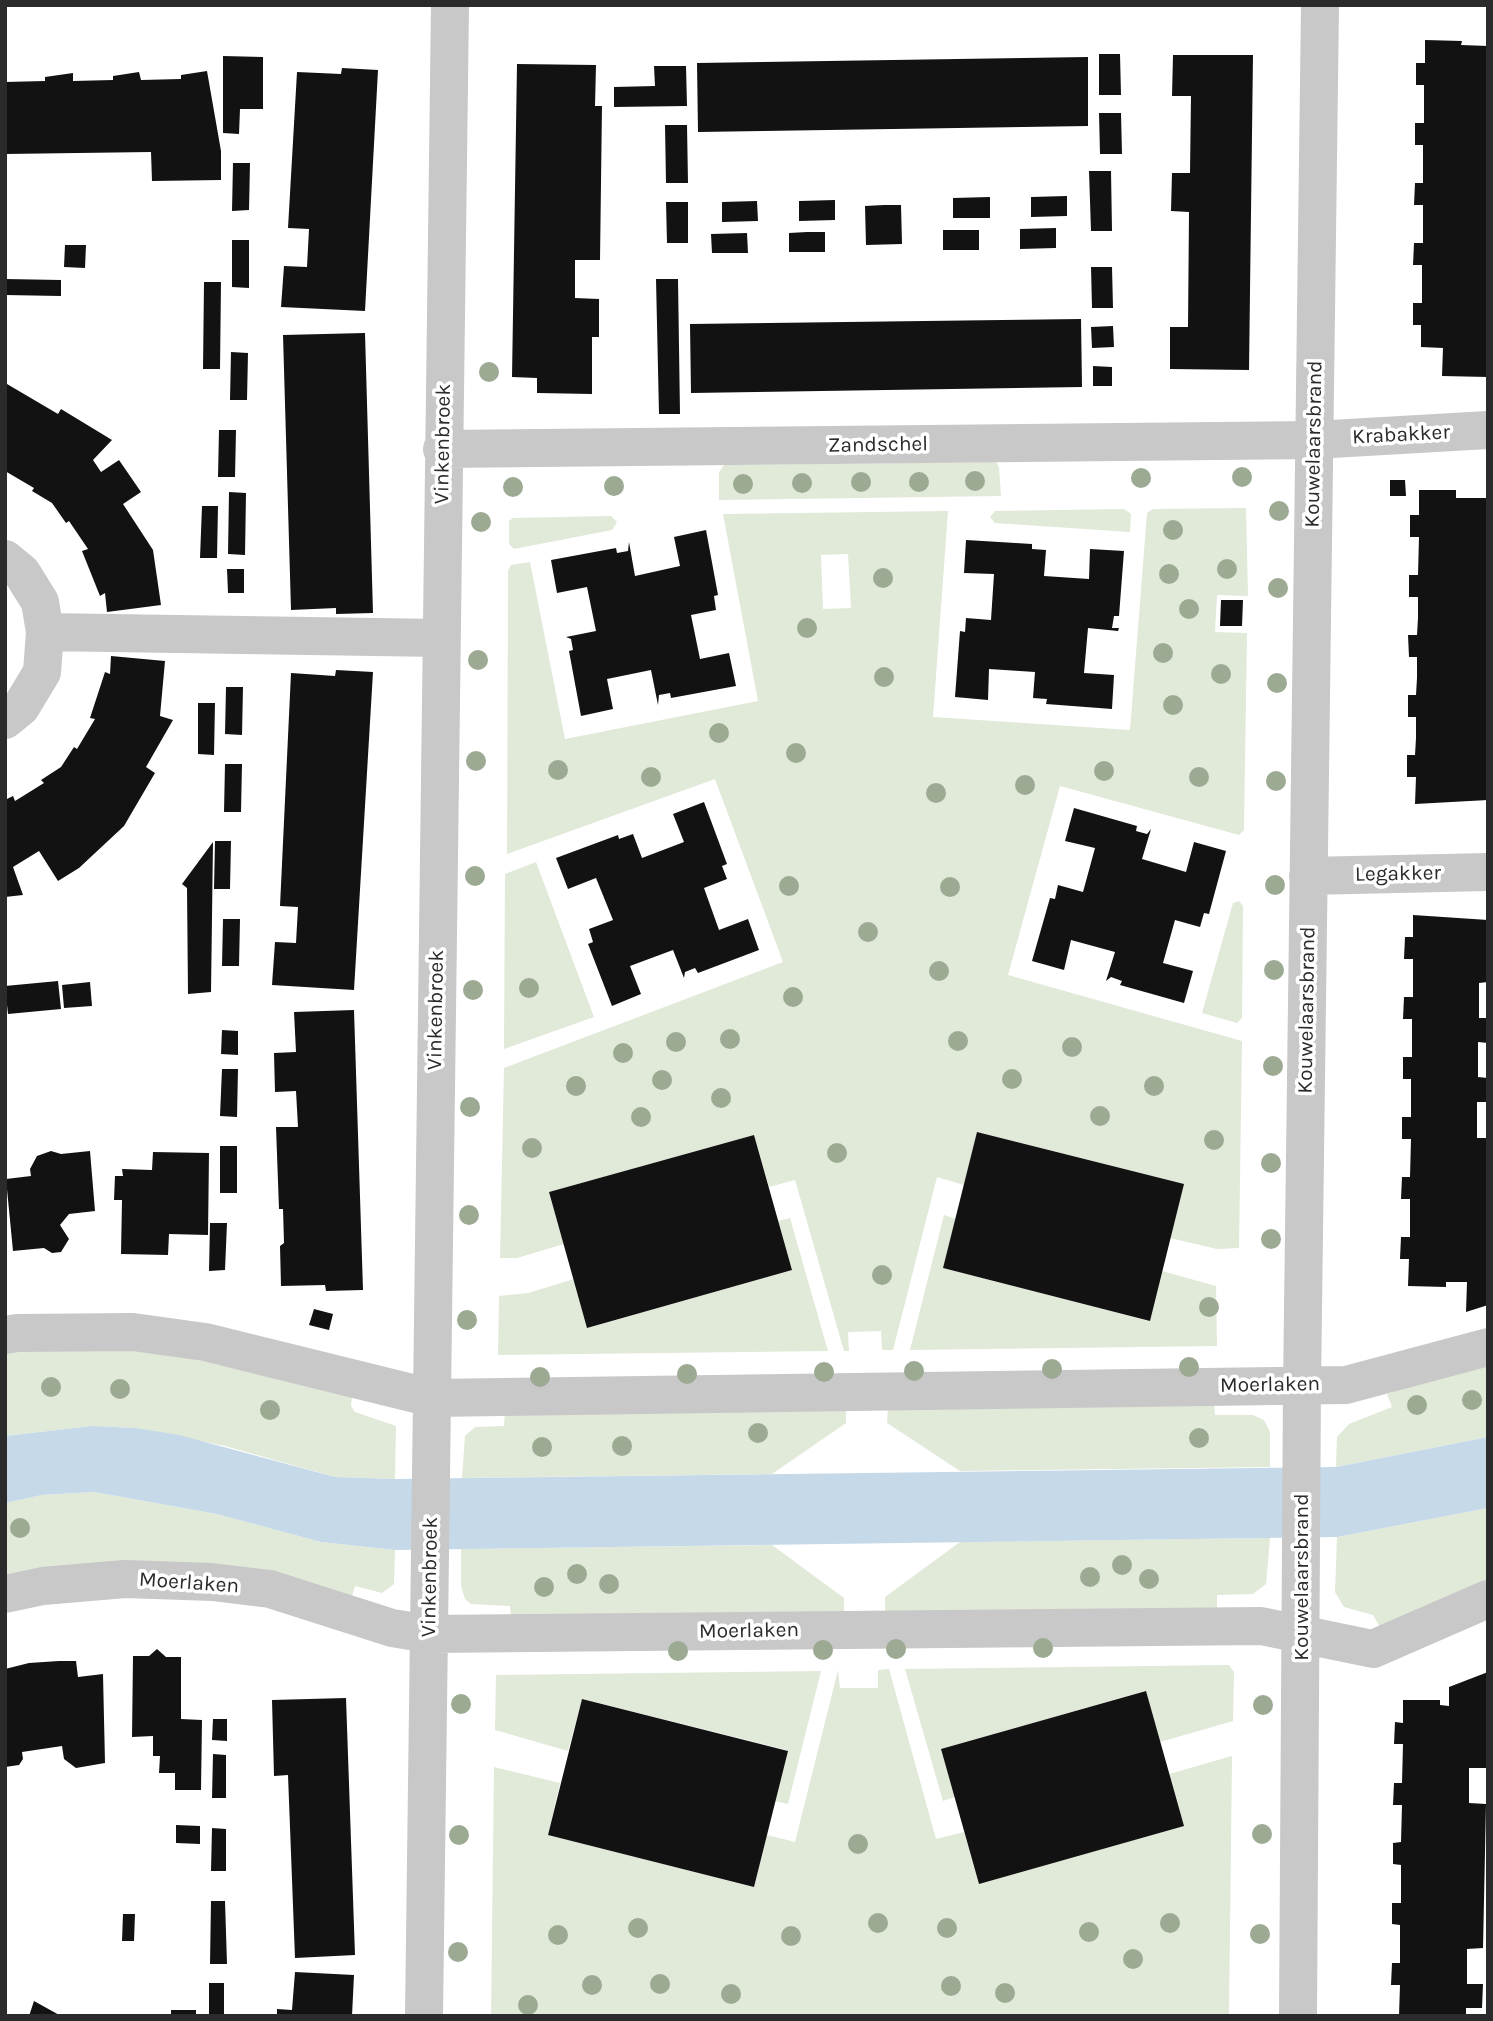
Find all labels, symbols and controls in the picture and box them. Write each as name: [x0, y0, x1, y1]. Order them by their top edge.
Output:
street label: Kouwelaarsbrand: [1300, 360, 1328, 528]
street label: Vinkenbroek: [429, 384, 457, 504]
street label: Krabakker: [1351, 420, 1451, 450]
street label: Zandschel: [828, 432, 928, 458]
street label: Legakker: [1355, 861, 1441, 887]
street label: Kouwelaarsbrand: [1293, 926, 1321, 1094]
street label: Vinkenbroek: [422, 950, 450, 1070]
street label: Moerlaken: [1220, 1372, 1320, 1398]
street label: Kouwelaarsbrand: [1289, 1493, 1315, 1661]
street label: Vinkenbroek: [416, 1517, 444, 1637]
street label: Moerlaken: [138, 1567, 240, 1599]
street label: Moerlaken: [699, 1618, 799, 1644]

